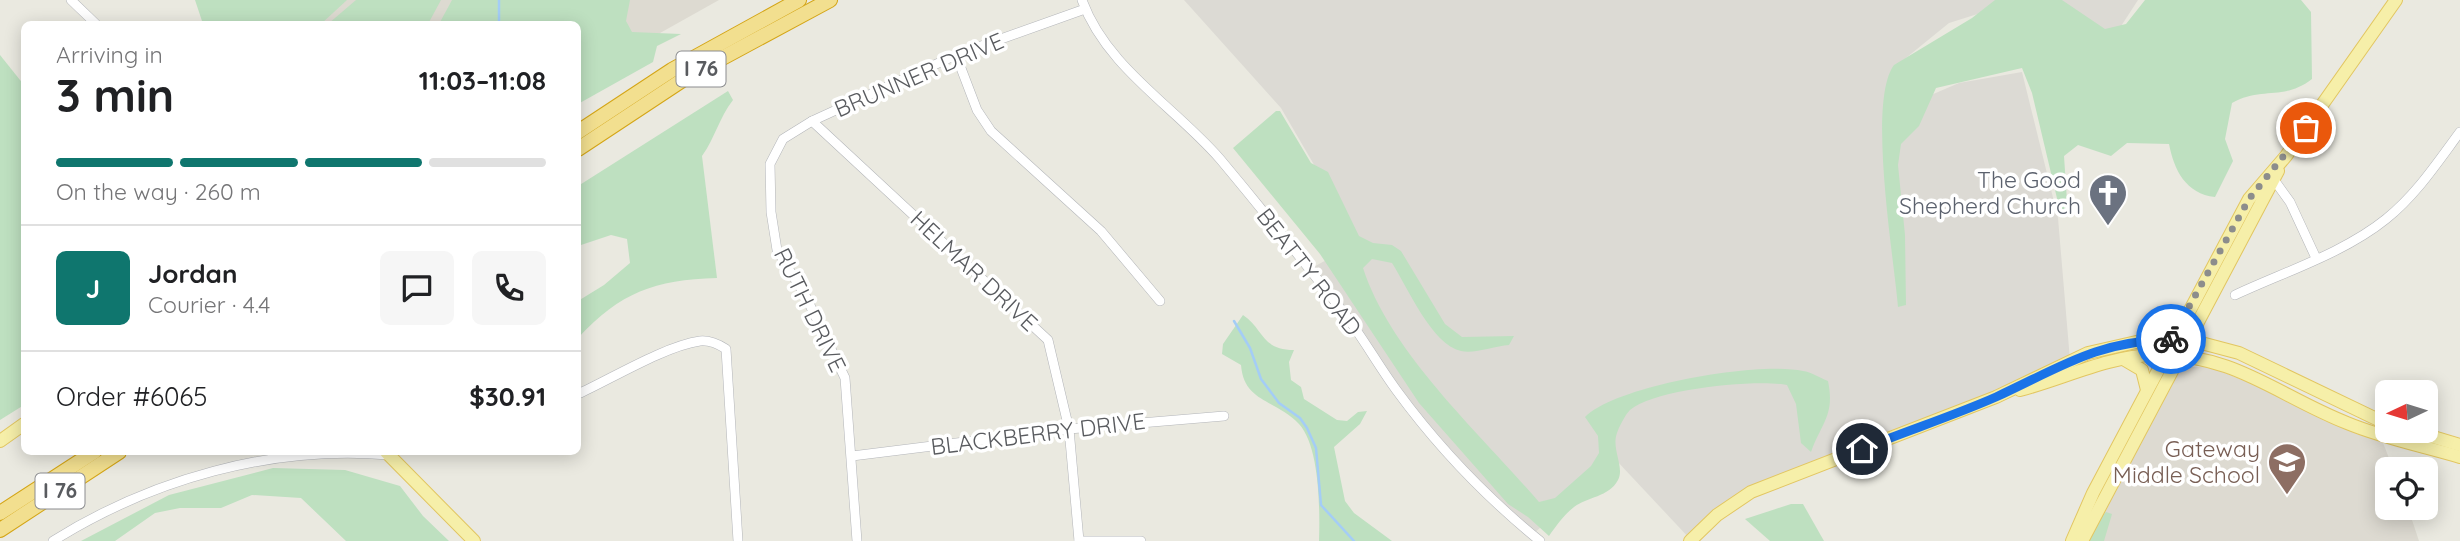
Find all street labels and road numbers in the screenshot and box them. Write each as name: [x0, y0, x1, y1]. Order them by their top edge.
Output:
street label: BRUNNER DRIVE: [830, 26, 1008, 123]
road number: I 76: [676, 52, 726, 86]
street label: BEATTY ROAD: [1251, 202, 1368, 341]
street label: HELMAR DRIVE: [905, 204, 1044, 337]
street label: RUTH DRIVE: [768, 243, 853, 377]
street label: BLACKBERRY DRIVE: [929, 406, 1147, 461]
road number: I 76: [36, 474, 84, 508]

